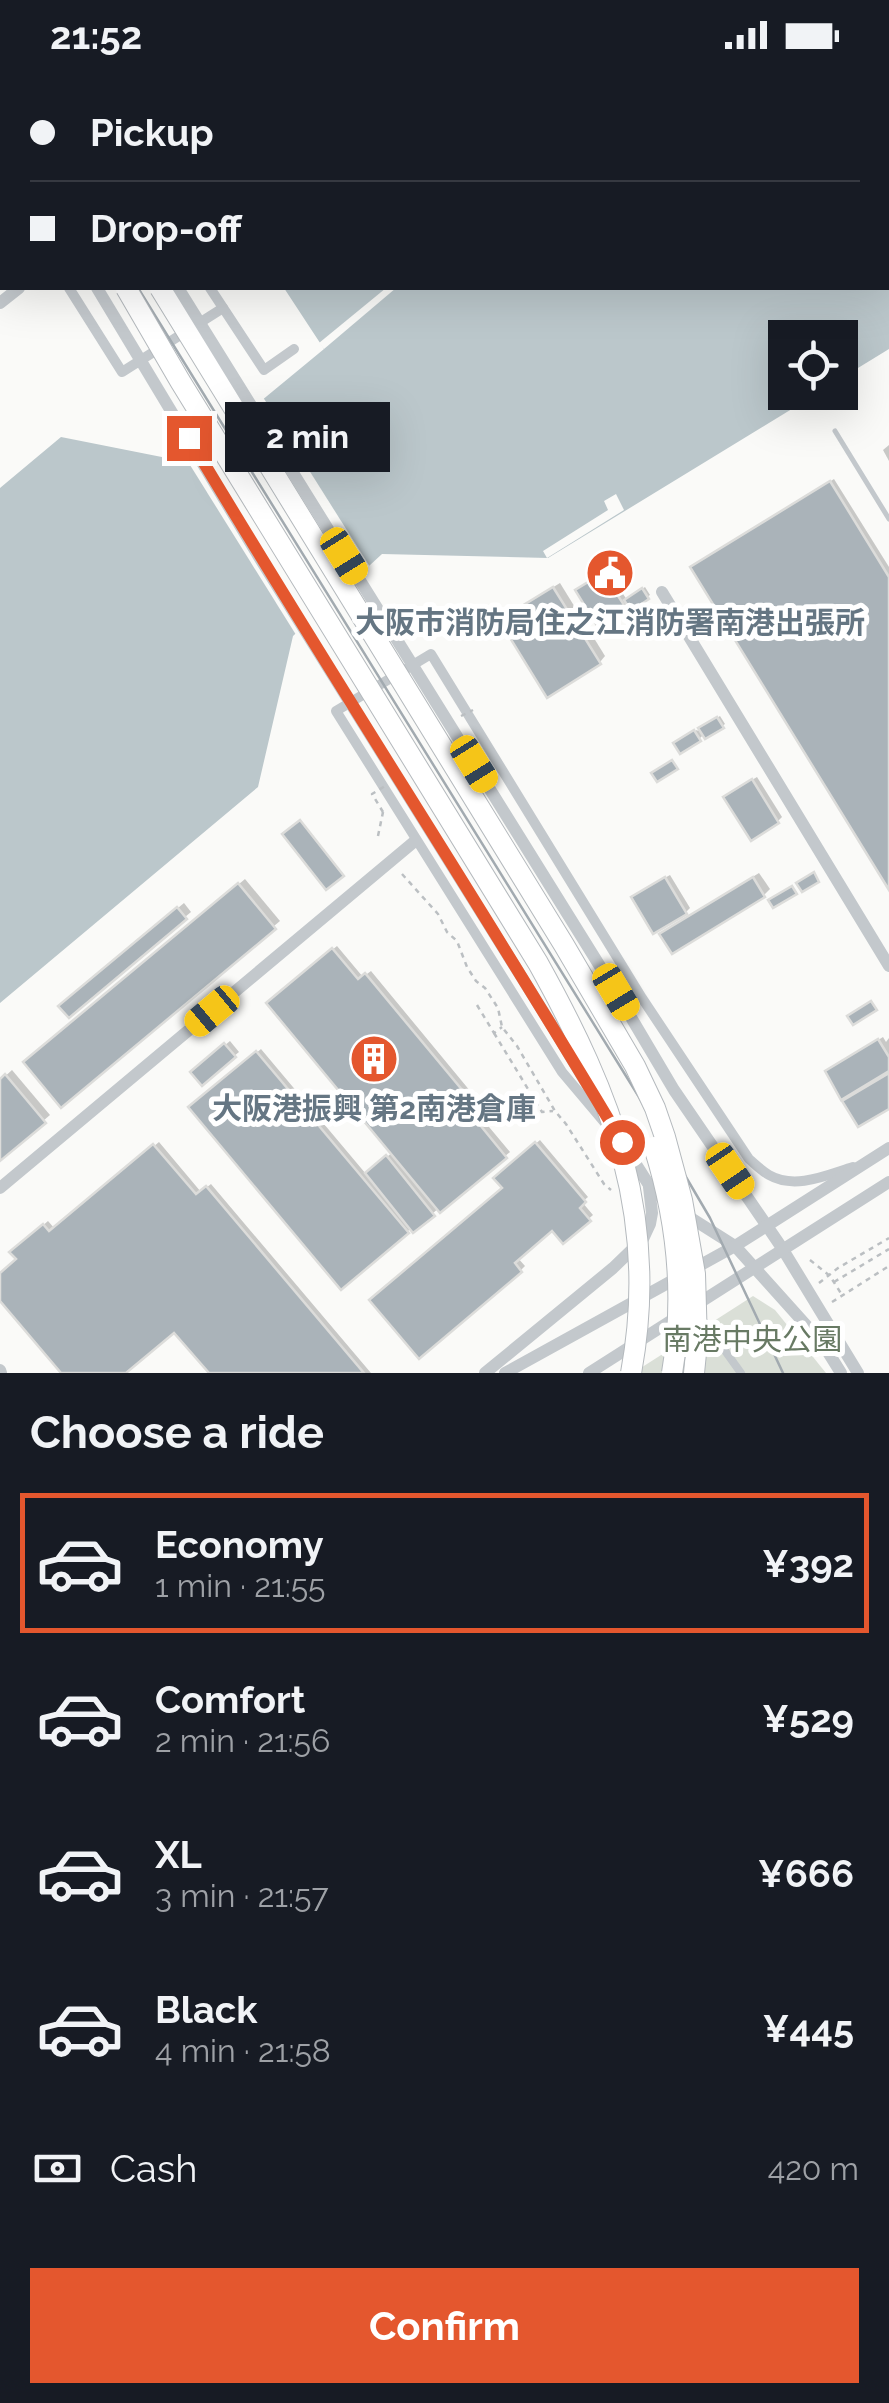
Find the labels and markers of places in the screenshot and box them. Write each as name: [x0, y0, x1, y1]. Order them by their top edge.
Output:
public building icon: 大阪市消防局住之江消防署南港出張所: [584, 547, 636, 599]
place label: 大阪市消防局住之江消防署南港出張所: [355, 605, 865, 640]
building icon: 大阪港振興 第2南港倉庫: [348, 1033, 400, 1085]
place label: 大阪港振興 第2南港倉庫: [212, 1091, 536, 1126]

